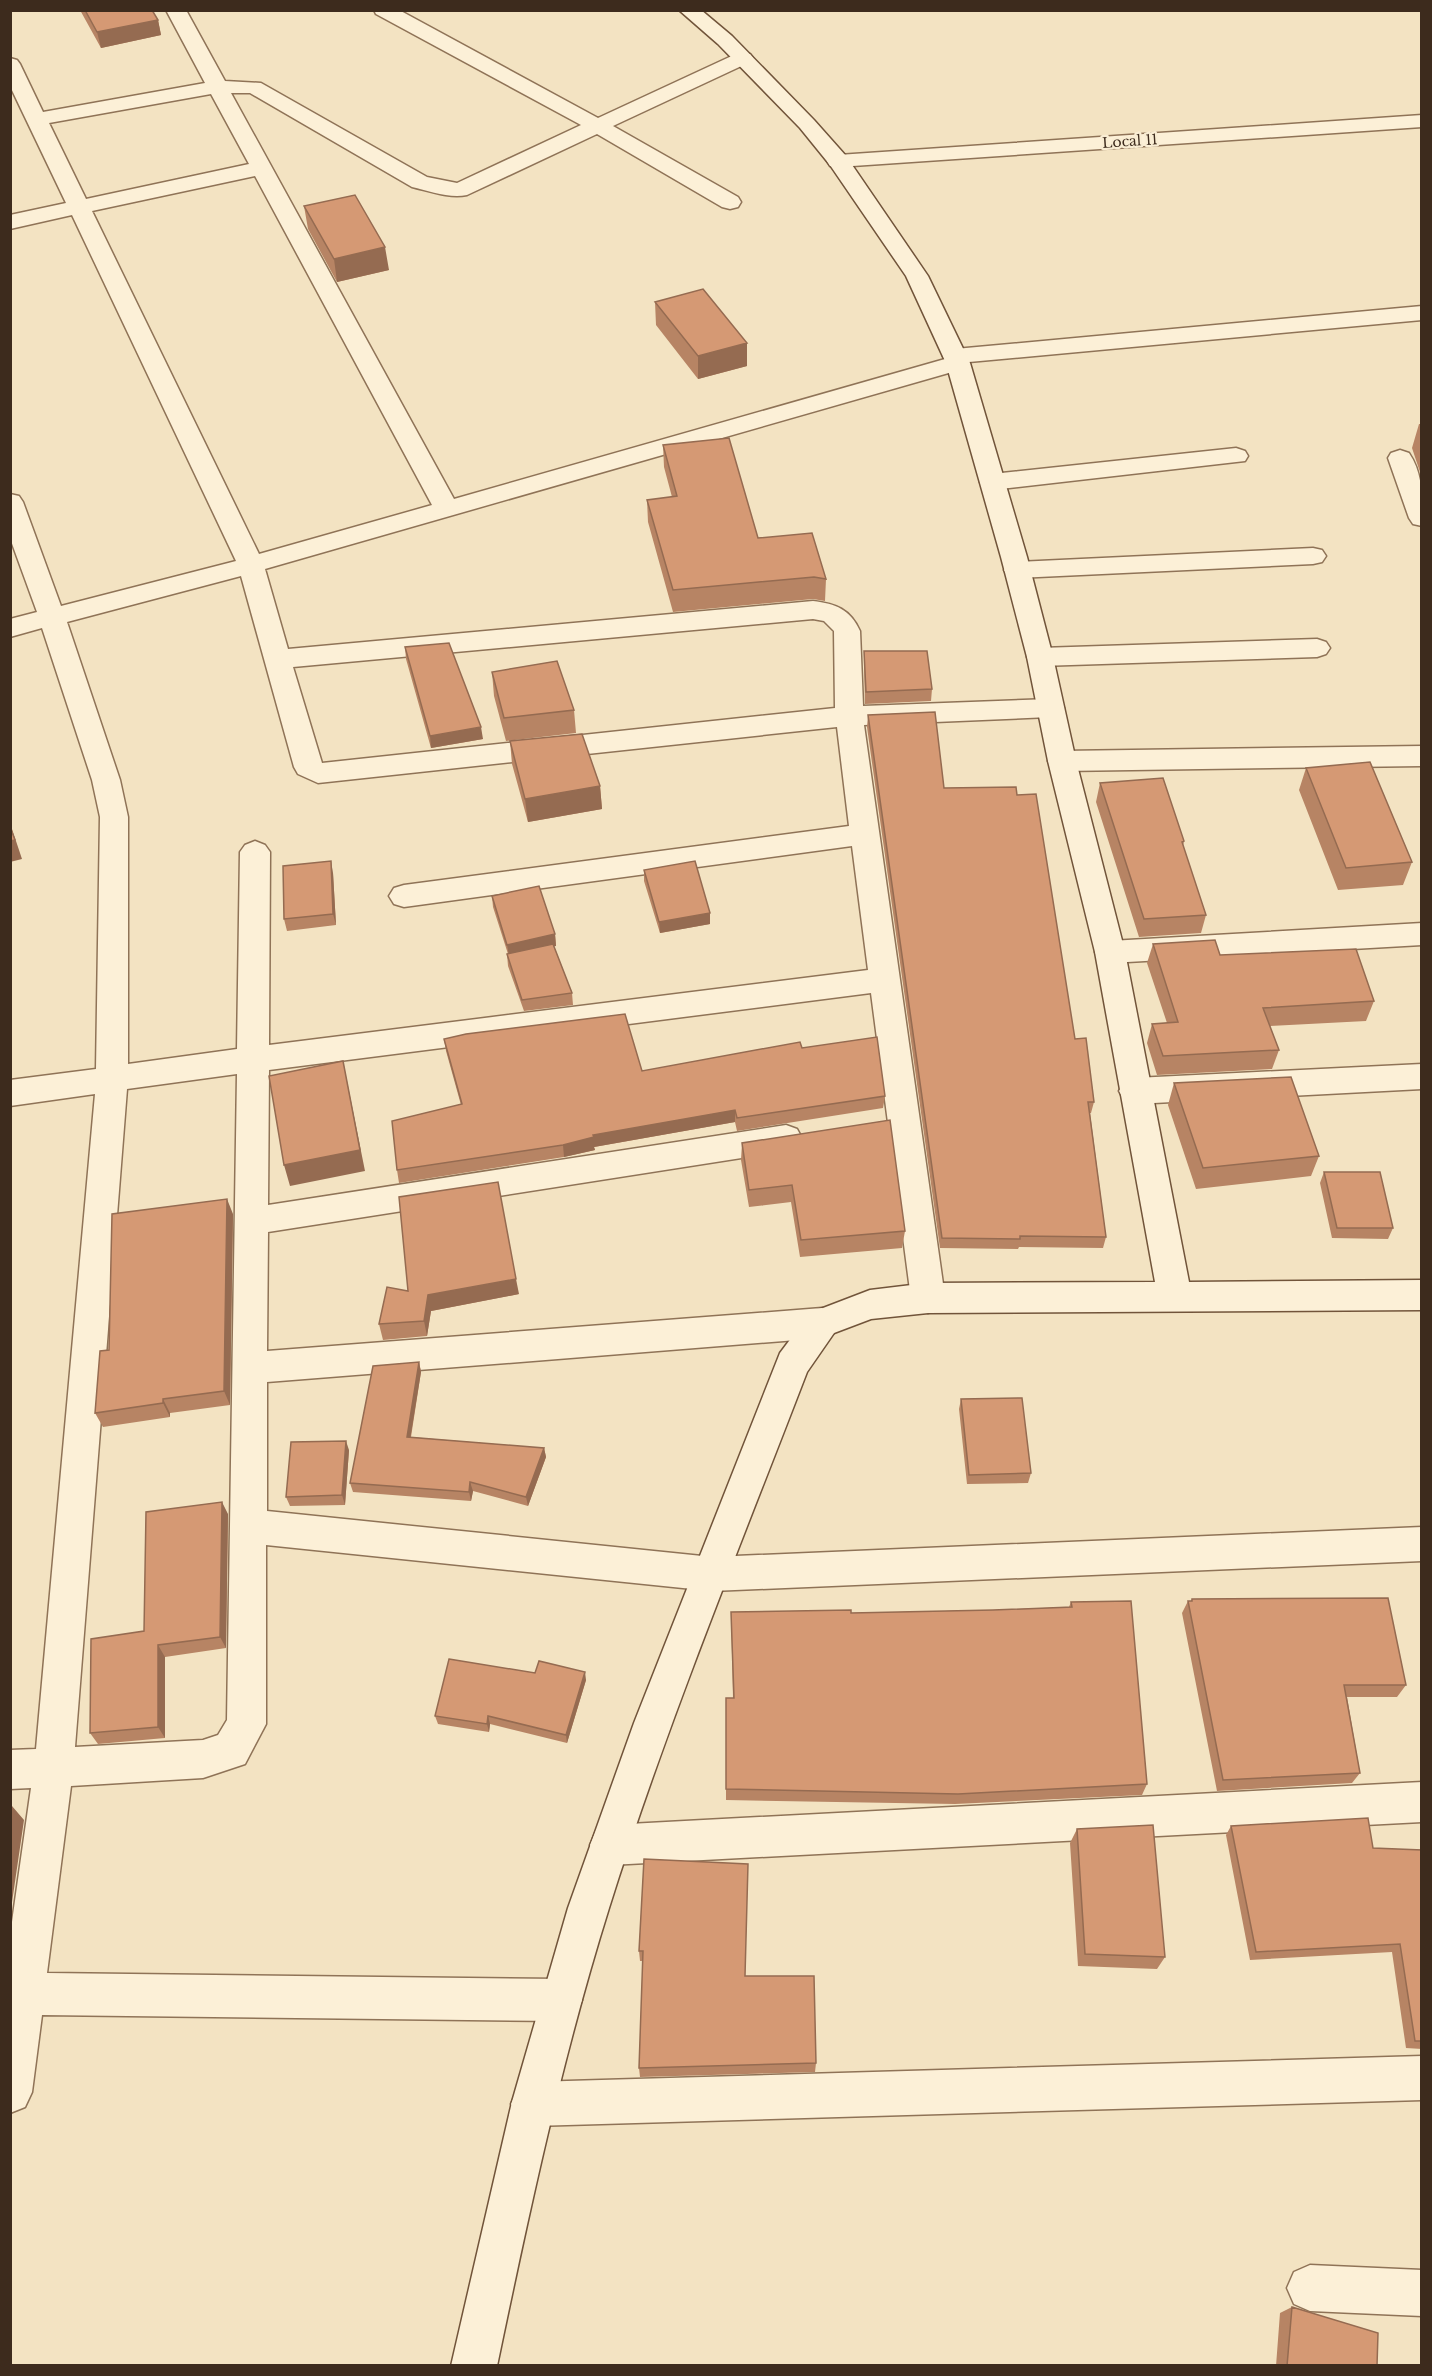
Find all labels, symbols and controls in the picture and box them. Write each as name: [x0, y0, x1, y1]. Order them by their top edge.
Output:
street label: Local 11: [1102, 130, 1158, 152]

